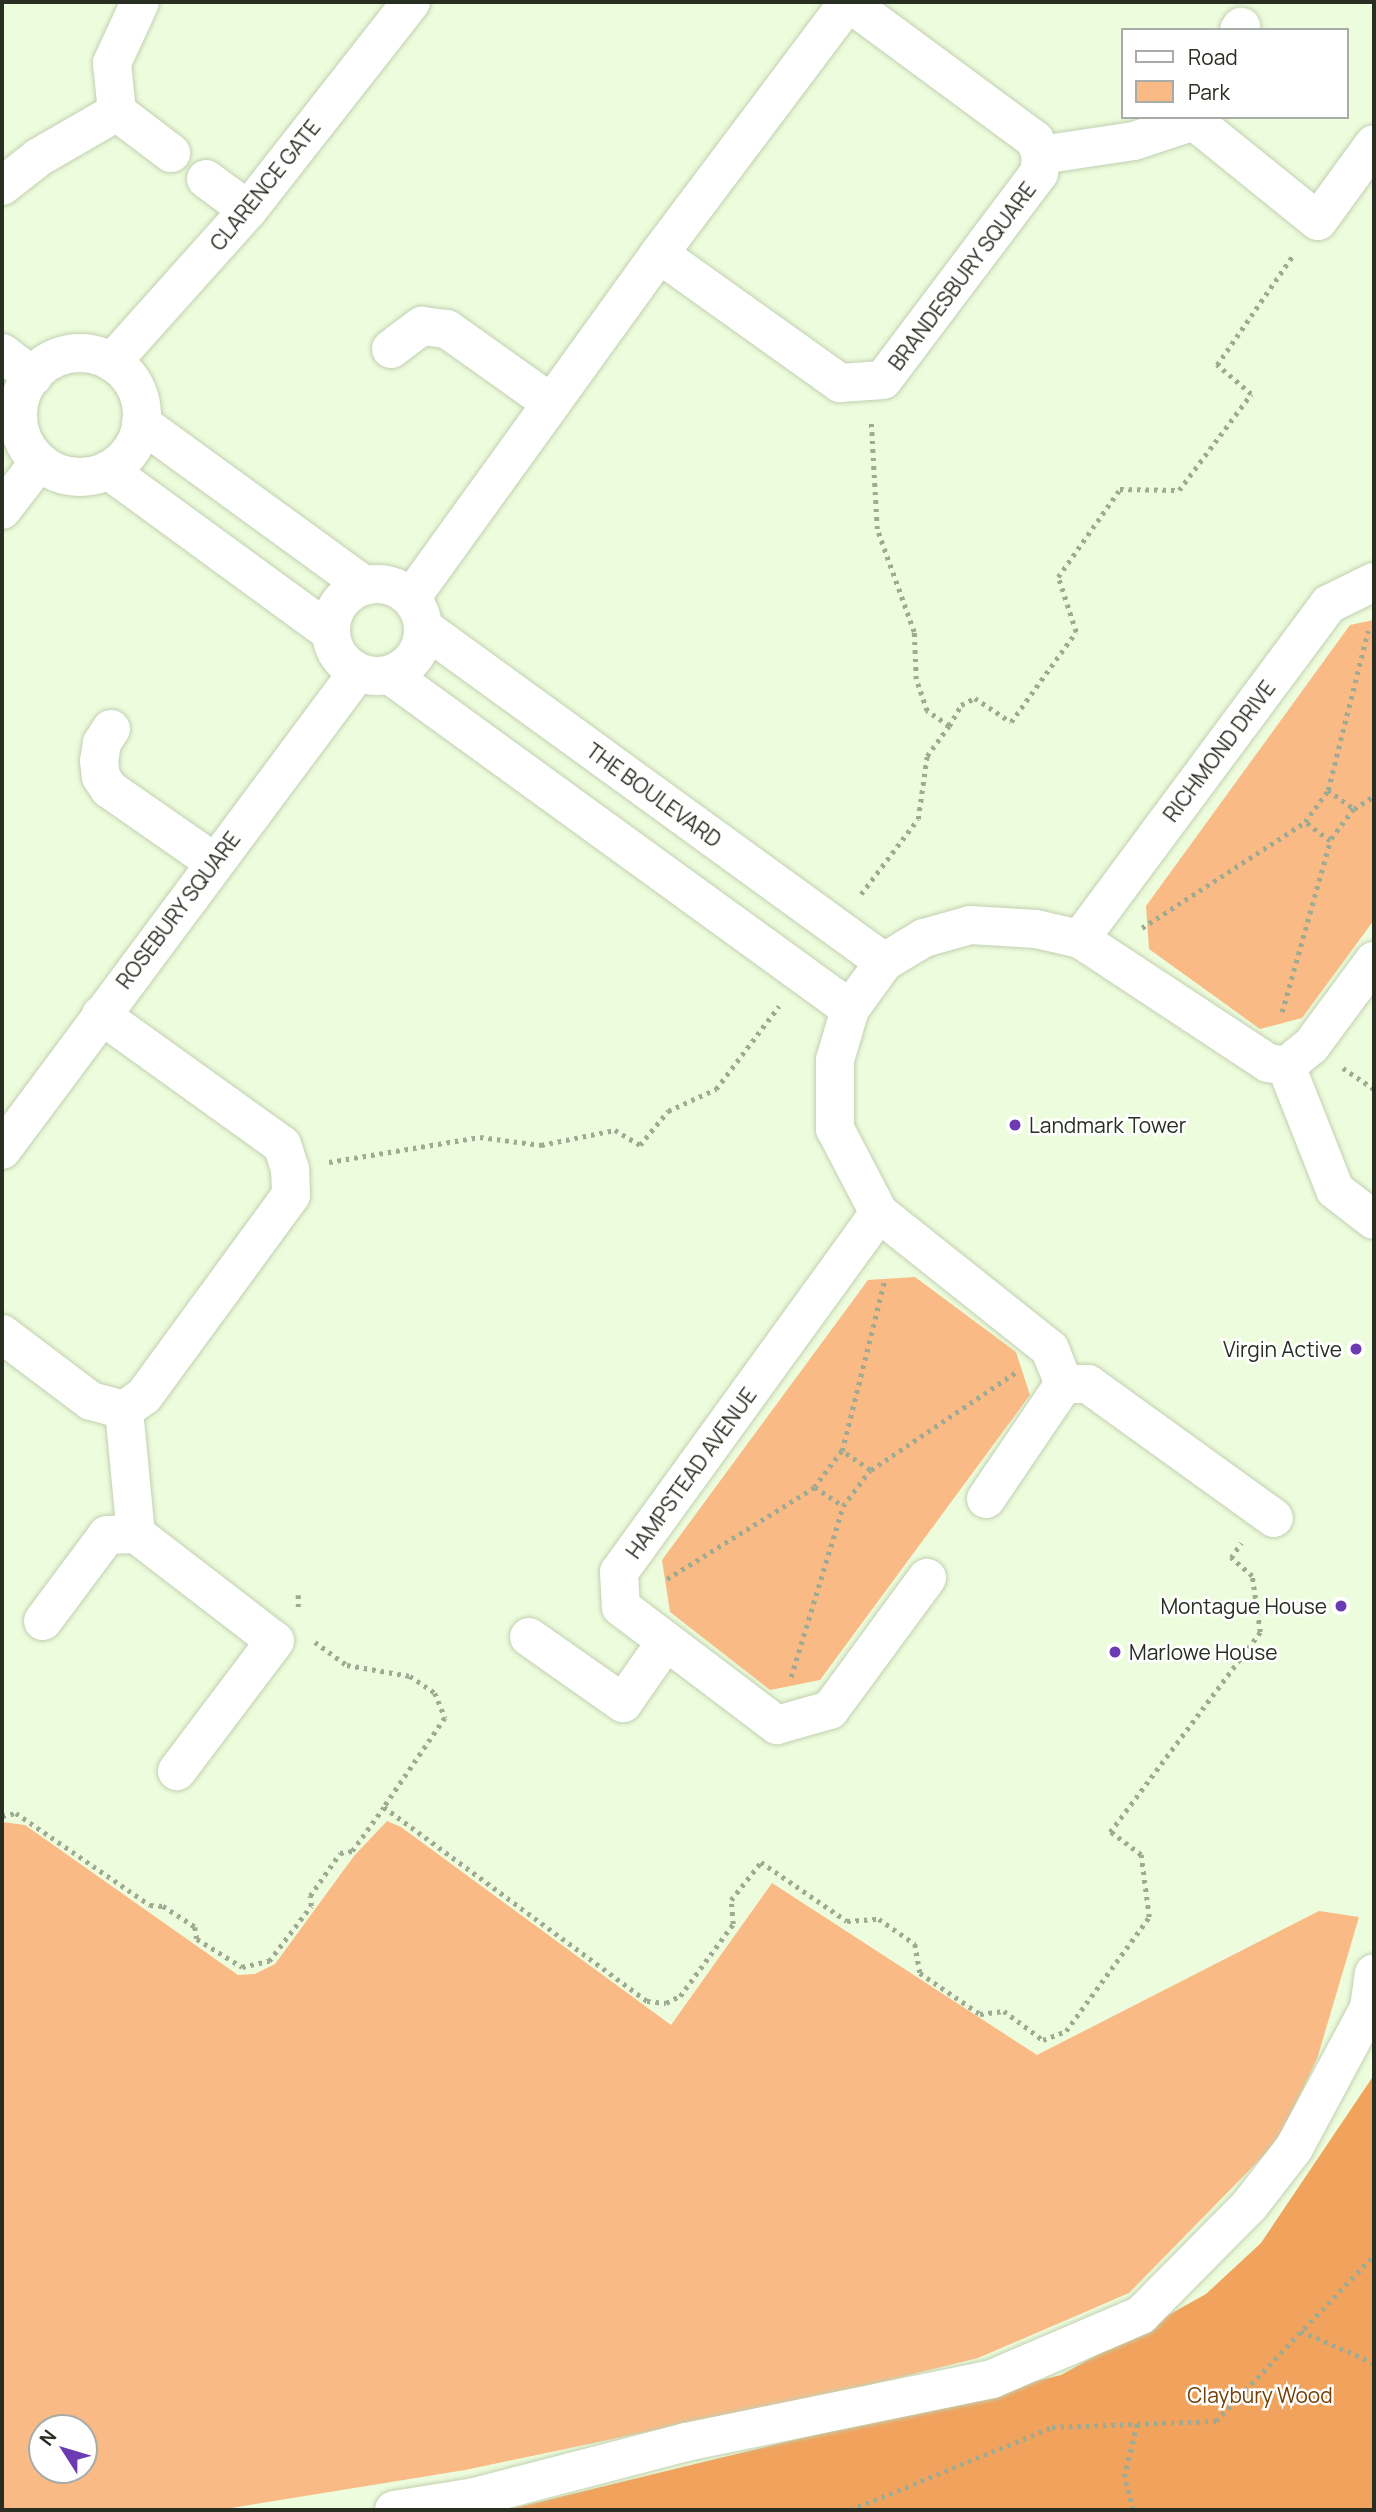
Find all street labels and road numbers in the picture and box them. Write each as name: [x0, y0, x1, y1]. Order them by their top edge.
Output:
street label: CLARENCE GATE: [205, 115, 325, 255]
street label: BRANDESBURY SQUARE: [883, 177, 1041, 375]
street label: RICHMOND DRIVE: [1158, 676, 1280, 826]
street label: THE BOULEVARD: [582, 738, 726, 852]
street label: ROSEBURY SQUARE: [111, 826, 245, 994]
street label: HAMPSTEAD AVENUE: [621, 1383, 761, 1563]

